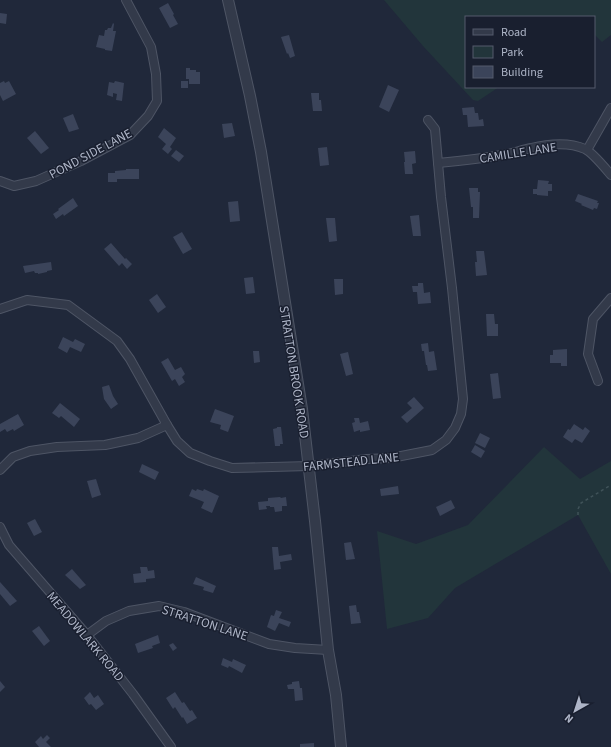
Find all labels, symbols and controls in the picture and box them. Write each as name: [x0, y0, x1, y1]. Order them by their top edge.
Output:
legend: [465, 16, 595, 88]
text: Road: [501, 24, 527, 41]
text: Park: [501, 44, 523, 61]
text: Building: [501, 64, 543, 81]
street label: POND SIDE LANE: [46, 124, 135, 183]
street label: CAMILLE LANE: [478, 138, 558, 168]
street label: STRATTON BROOK ROAD: [275, 305, 313, 440]
street label: FARMSTEAD LANE: [302, 448, 400, 476]
street label: MEADOWLARK ROAD: [42, 588, 128, 685]
street label: STRATTON LANE: [159, 601, 250, 645]
north arrow: [555, 691, 595, 731]
text: N: [561, 710, 577, 727]

